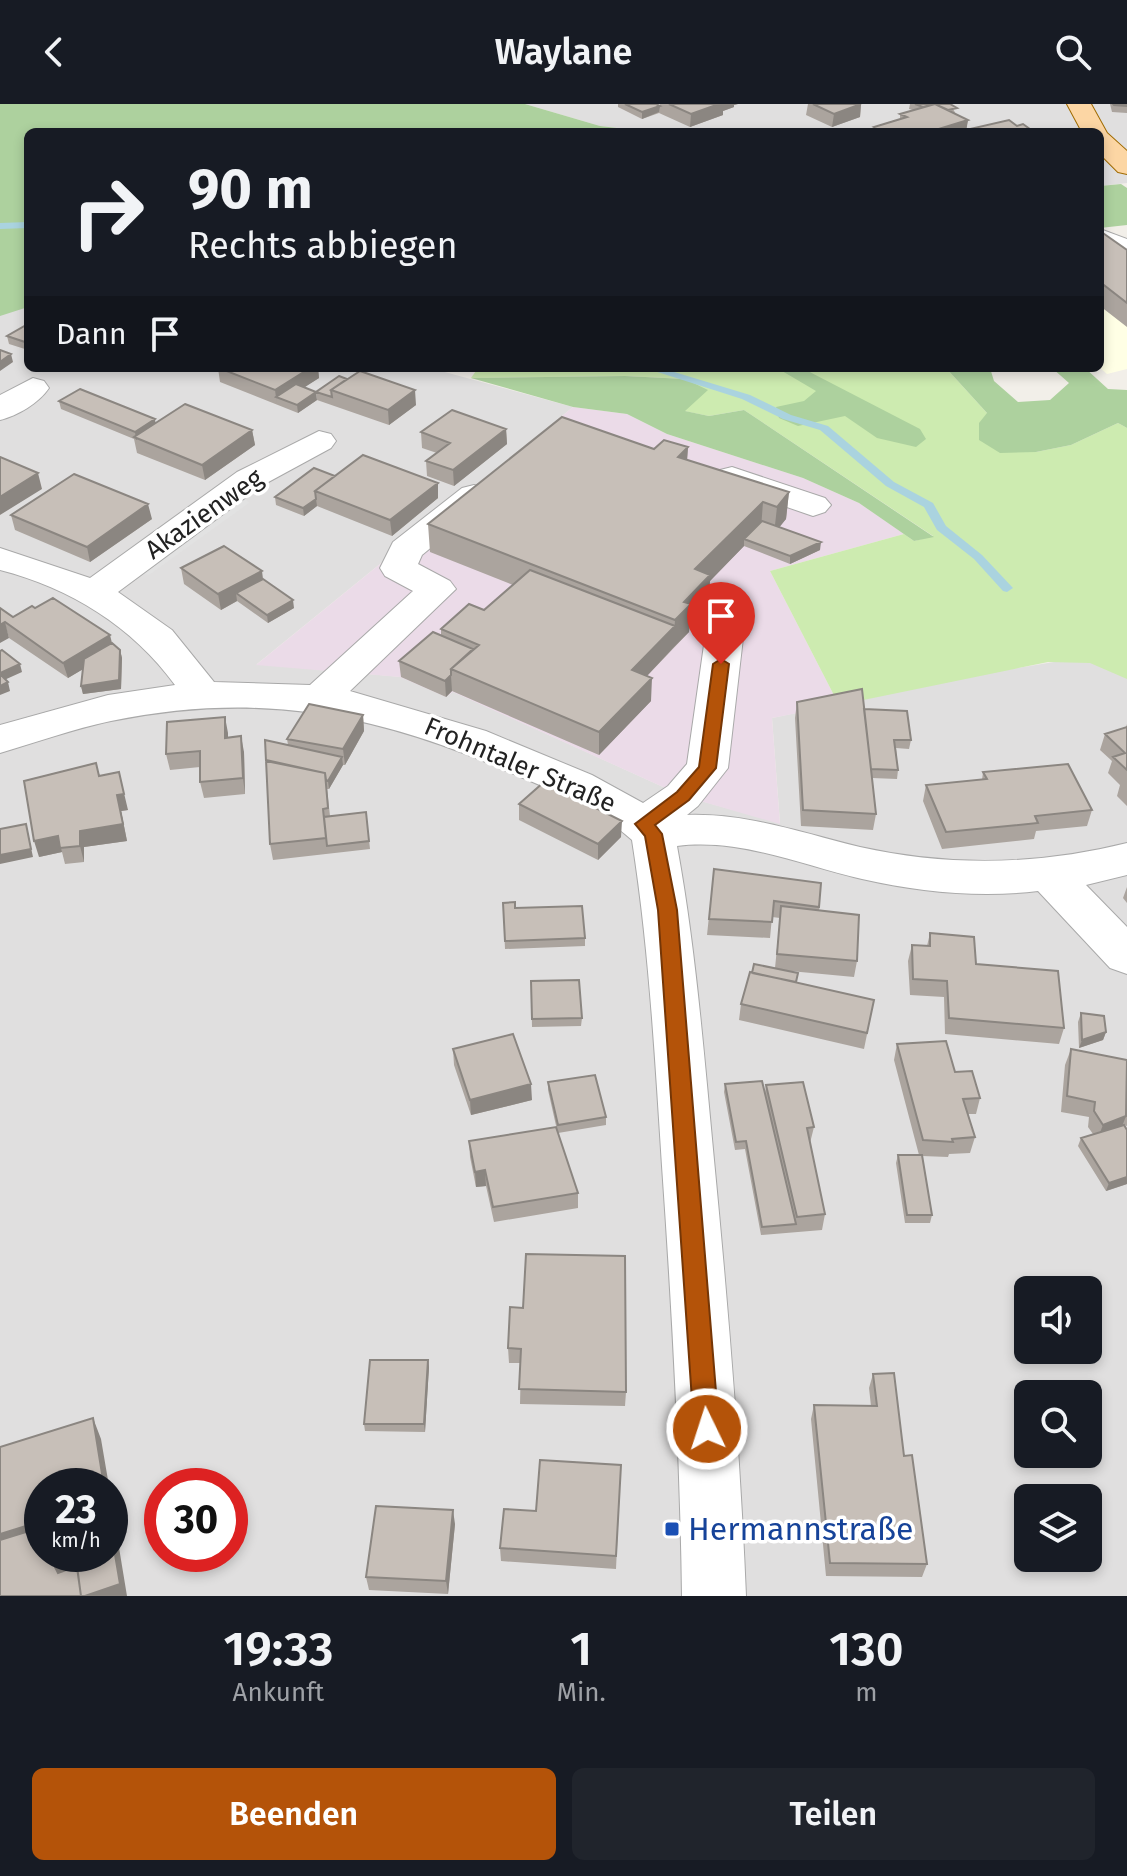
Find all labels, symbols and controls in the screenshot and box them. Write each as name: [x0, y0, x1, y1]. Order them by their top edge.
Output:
icon: back: [32, 30, 76, 74]
text: Waylane: [495, 30, 632, 74]
icon: search: [1051, 30, 1095, 74]
text: 90 m: [188, 156, 313, 223]
icon: right: [56, 160, 160, 264]
text: Rechts abbiegen: [188, 224, 458, 268]
icon: arrive: [143, 312, 187, 356]
text: Dann: [56, 316, 127, 352]
street label: Akazienweg: [139, 462, 269, 566]
pin: [687, 582, 755, 664]
icon: arrive: [699, 594, 743, 638]
street label: Frohntaler Straße: [420, 711, 620, 819]
map controls: [1014, 1276, 1102, 1572]
button: sound: [1014, 1276, 1102, 1364]
button: search: [1014, 1380, 1102, 1468]
position arrow: [665, 1387, 749, 1471]
speed limit sign: 30: [144, 1468, 248, 1572]
button: layers: [1014, 1484, 1102, 1572]
text: 23: [55, 1486, 97, 1534]
place label: Hermannstraße: [688, 1510, 913, 1548]
marker: Hermannstraße: [663, 1520, 681, 1538]
text: km/h: [51, 1528, 101, 1552]
text: 19:33: [223, 1620, 333, 1678]
text: 1: [570, 1620, 592, 1678]
text: 130: [829, 1620, 904, 1678]
text: Ankunft: [233, 1677, 324, 1708]
text: Min.: [557, 1677, 606, 1708]
text: m: [855, 1677, 878, 1708]
button: Beenden: [32, 1768, 556, 1860]
button: Teilen: [572, 1768, 1095, 1860]

